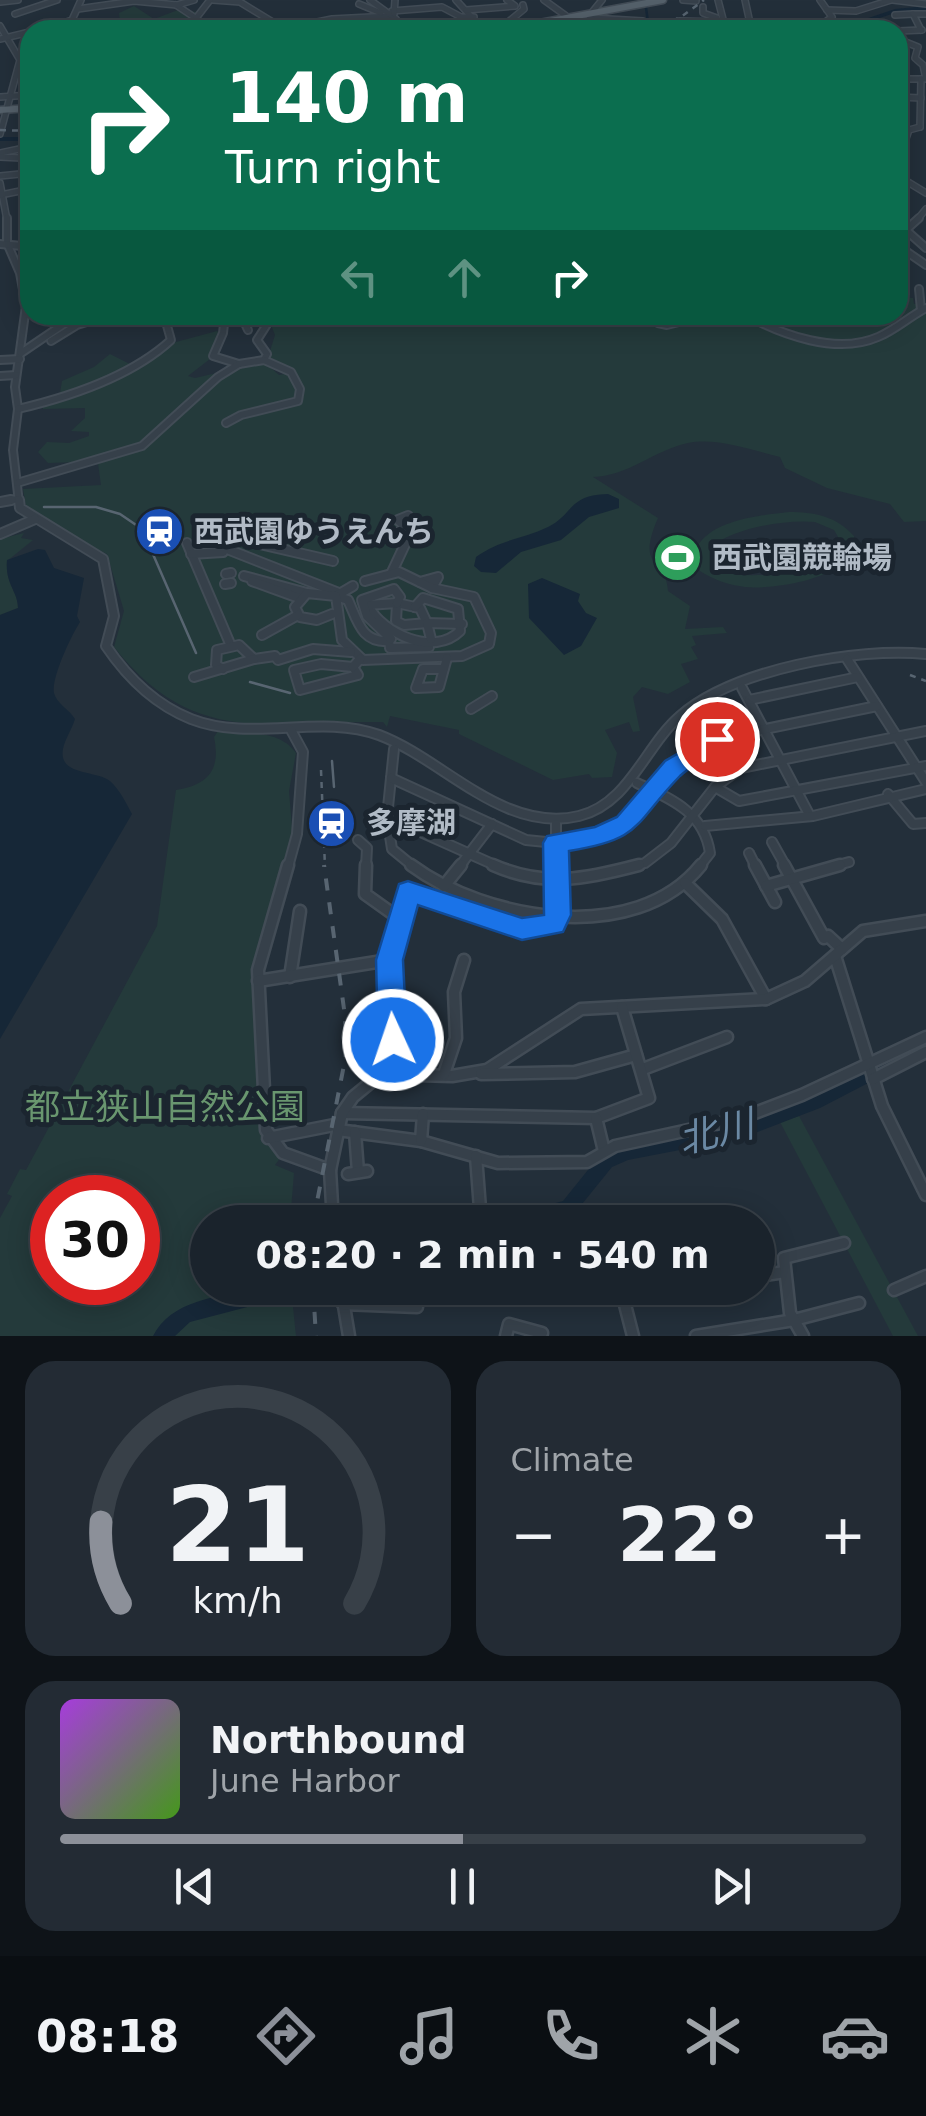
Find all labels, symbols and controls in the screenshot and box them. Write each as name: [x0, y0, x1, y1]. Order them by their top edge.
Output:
text: 140 m: [225, 57, 468, 139]
icon: right: [60, 60, 190, 190]
text: Turn right: [225, 141, 440, 194]
icon: left: [332, 250, 387, 305]
icon: ahead: [437, 250, 492, 305]
icon: right: [542, 250, 597, 305]
station icon: 西武園ゆうえんち: [133, 506, 185, 558]
place label: 西武園ゆうえんち: [194, 514, 434, 549]
sports icon: 西武園競輪場: [651, 532, 703, 584]
place label: 西武園競輪場: [712, 540, 892, 575]
pin: [675, 697, 760, 782]
icon: arrive: [690, 712, 745, 767]
station icon: 多摩湖: [305, 797, 357, 849]
place label: 多摩湖: [366, 805, 456, 840]
position arrow: [341, 988, 445, 1092]
park label: 都立狭山自然公園: [25, 1087, 305, 1127]
water label: 北川: [674, 1100, 762, 1163]
speed limit sign: 30: [30, 1175, 160, 1305]
text: 08:20 · 2 min · 540 m: [255, 1233, 710, 1277]
text: Climate: [511, 1441, 634, 1479]
text: 21: [165, 1464, 310, 1586]
text: 22°: [617, 1491, 759, 1579]
text: −: [511, 1503, 557, 1567]
text: +: [820, 1503, 866, 1567]
text: km/h: [193, 1580, 283, 1621]
text: Northbound: [210, 1718, 466, 1762]
text: June Harbor: [210, 1762, 400, 1800]
icon: previous: [167, 1859, 222, 1914]
icon: pause: [435, 1859, 490, 1914]
icon: next: [704, 1859, 759, 1914]
icon: directions: [251, 2001, 321, 2071]
icon: music: [394, 2001, 464, 2071]
icon: phone: [536, 2001, 606, 2071]
icon: climate: [678, 2001, 748, 2071]
icon: car: [820, 2001, 890, 2071]
text: 08:18: [36, 2010, 179, 2063]

